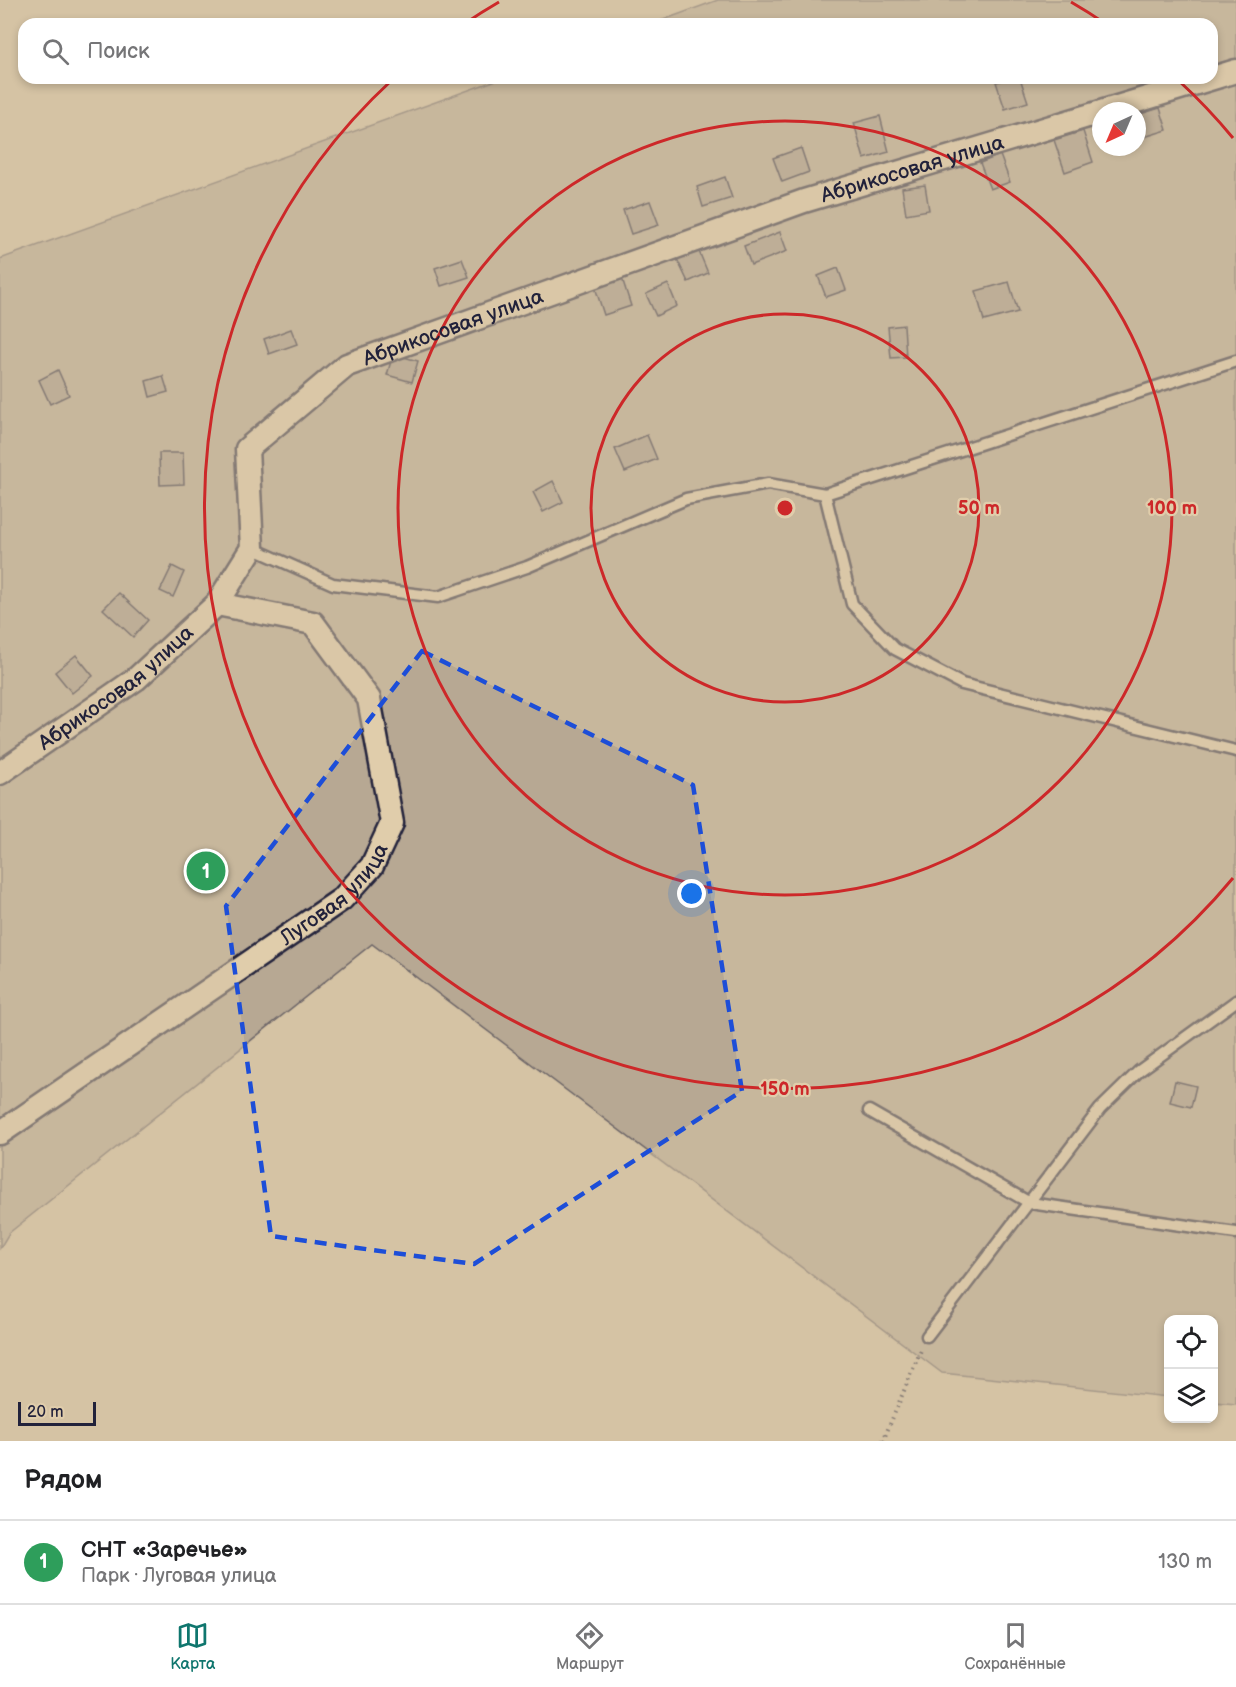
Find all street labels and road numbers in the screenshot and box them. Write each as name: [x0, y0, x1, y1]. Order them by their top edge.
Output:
street label: Абрикосовая улица: [817, 130, 1007, 209]
street label: Абрикосовая улица: [359, 283, 547, 372]
street label: Абрикосовая улица: [33, 620, 199, 756]
street label: Луговая улица: [274, 839, 394, 951]

